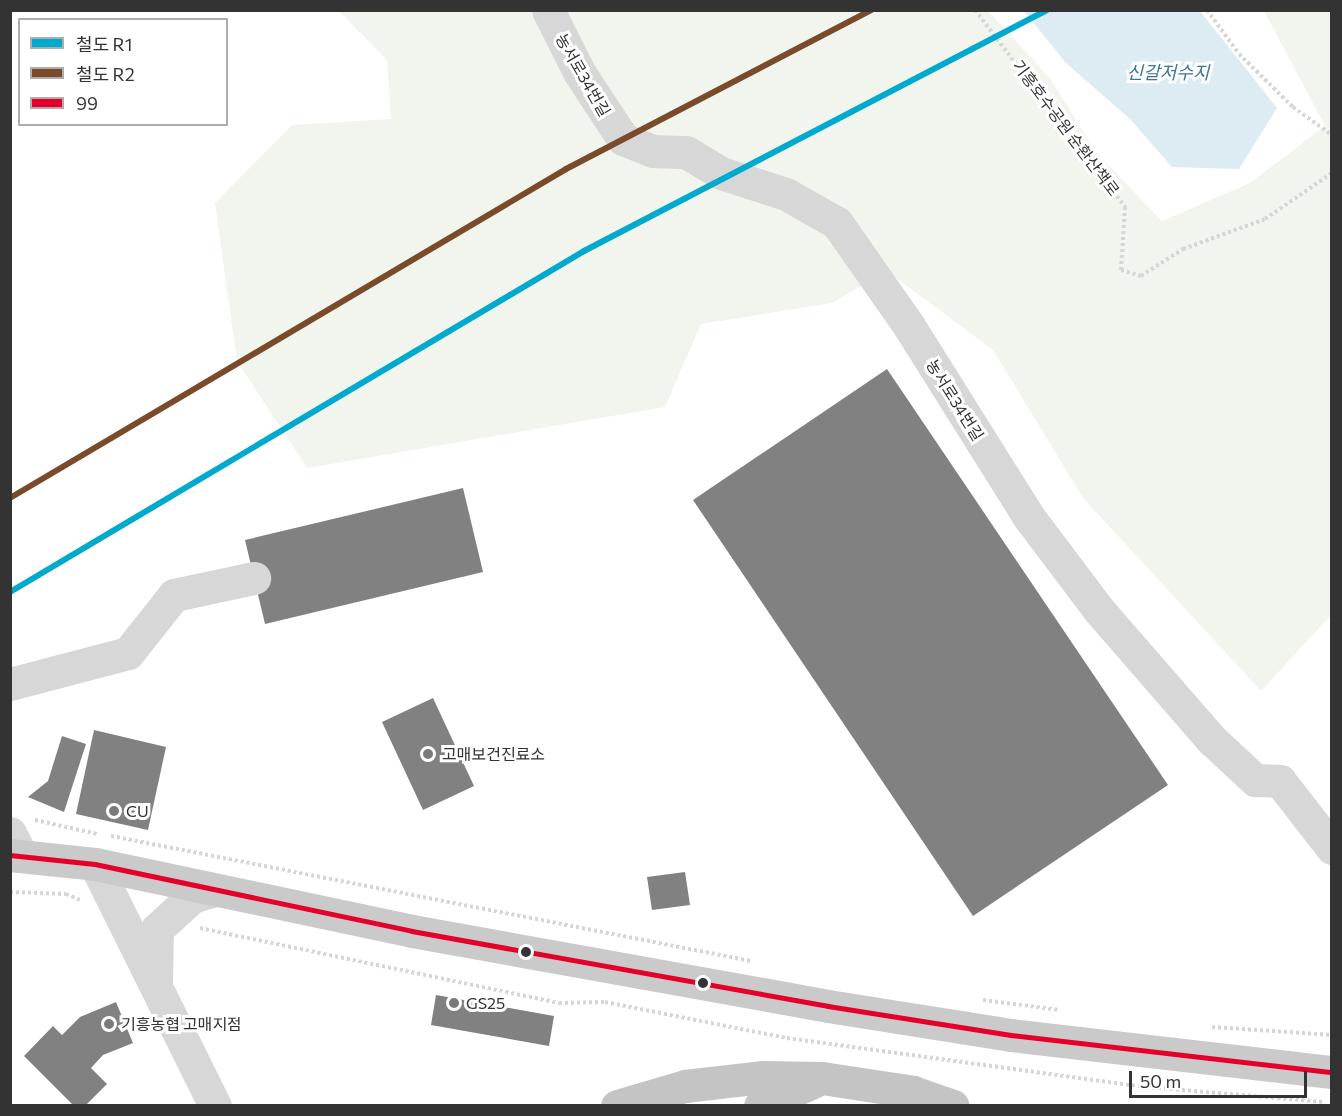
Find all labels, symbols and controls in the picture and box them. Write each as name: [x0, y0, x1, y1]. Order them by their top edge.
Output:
legend: [18, 18, 228, 126]
street label: 농서로34번길: [552, 30, 614, 120]
text: 철도 R1: [76, 33, 132, 55]
street label: 기흥호수공원 순환산책로: [1009, 56, 1123, 200]
water label: 신갈저수지: [1127, 61, 1209, 83]
text: 철도 R2: [76, 63, 135, 85]
text: 99: [76, 92, 98, 114]
street label: 농서로34번길: [922, 356, 988, 444]
place label: 고매보건진료소: [442, 744, 545, 764]
marker: 고매보건진료소: [419, 745, 437, 763]
place label: CU: [126, 801, 149, 821]
marker: CU: [107, 804, 121, 818]
unlabelled marker: [520, 946, 532, 958]
unlabelled marker: [697, 977, 709, 989]
place label: GS25: [466, 993, 505, 1013]
marker: GS25: [447, 996, 461, 1010]
place label: 기흥농협 고매지점: [121, 1014, 242, 1034]
marker: 기흥농협 고매지점: [102, 1017, 116, 1031]
scale bar: [1132, 1059, 1310, 1097]
text: 50 m: [1140, 1070, 1181, 1092]

